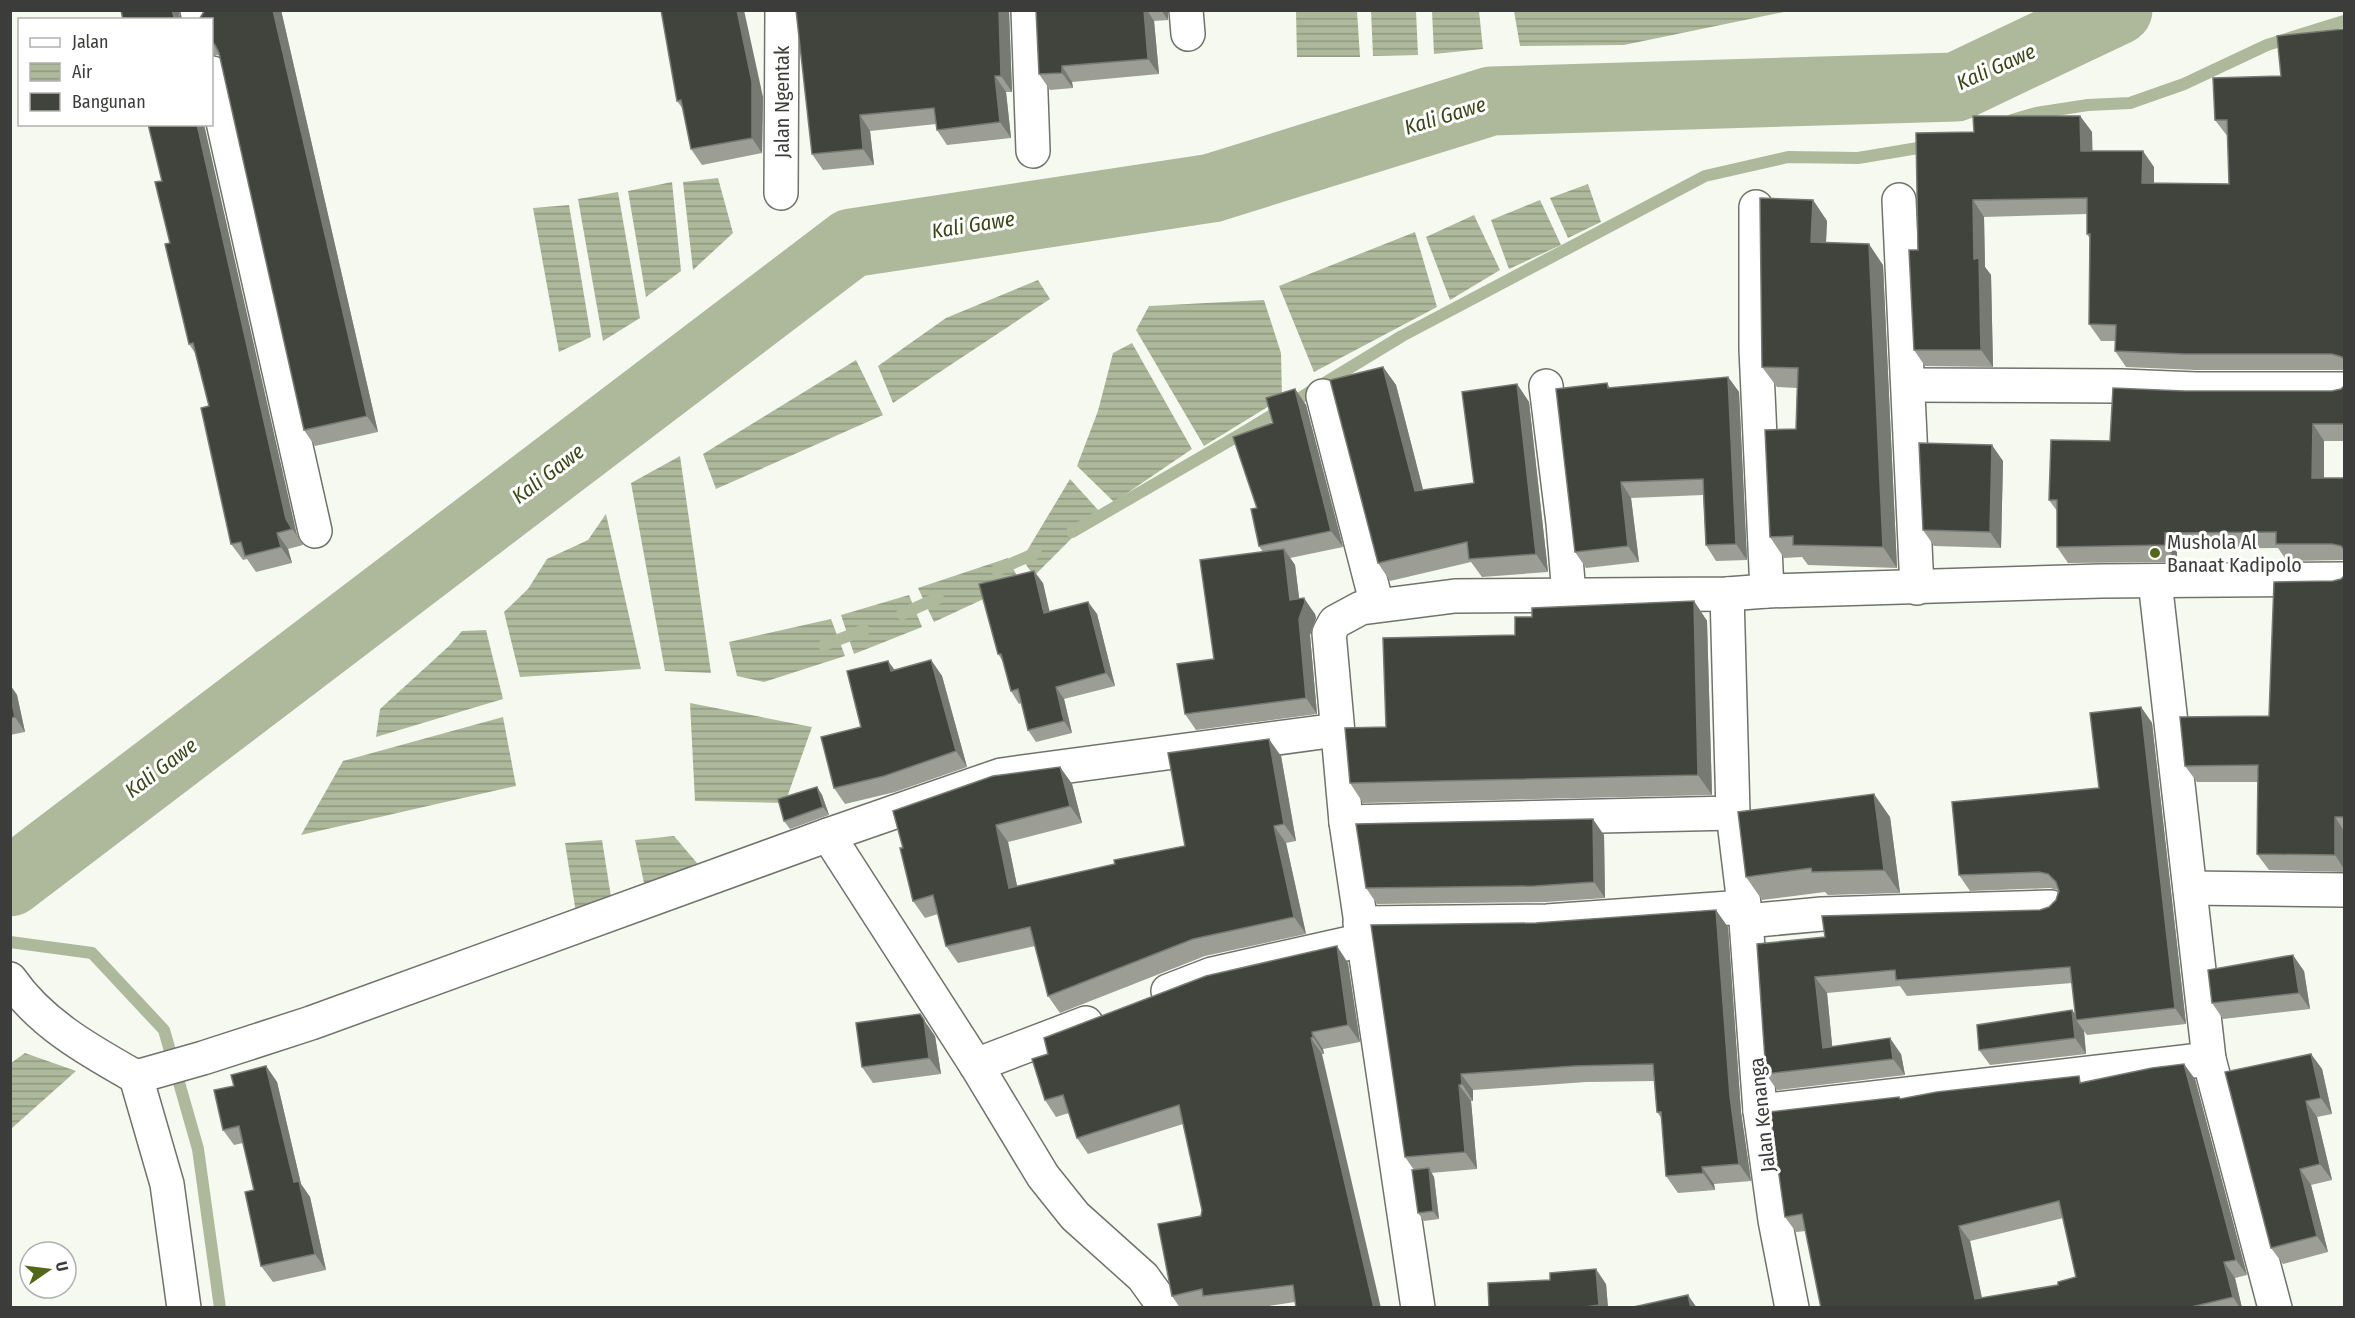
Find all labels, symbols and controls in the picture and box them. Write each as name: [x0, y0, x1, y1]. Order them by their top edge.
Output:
legend: [18, 18, 213, 126]
text: Jalan: [72, 31, 109, 53]
water label: Kali Gawe: [1952, 38, 2040, 96]
street label: Jalan Ngentak: [770, 45, 794, 158]
text: Air: [72, 61, 93, 83]
text: Bangunan: [72, 91, 146, 113]
water label: Kali Gawe: [1401, 91, 1489, 141]
water label: Kali Gawe: [930, 206, 1016, 244]
water label: Kali Gawe: [507, 438, 589, 510]
place label: Mushola Al Banaat Kadipolo: [2167, 530, 2302, 577]
marker: Mushola Al Banaat Kadipolo: [2148, 546, 2162, 560]
water label: Kali Gawe: [120, 732, 202, 804]
street label: Jalan Kenanga: [1744, 1056, 1780, 1174]
north arrow: [18, 1240, 78, 1300]
text: U: [52, 1260, 72, 1273]

